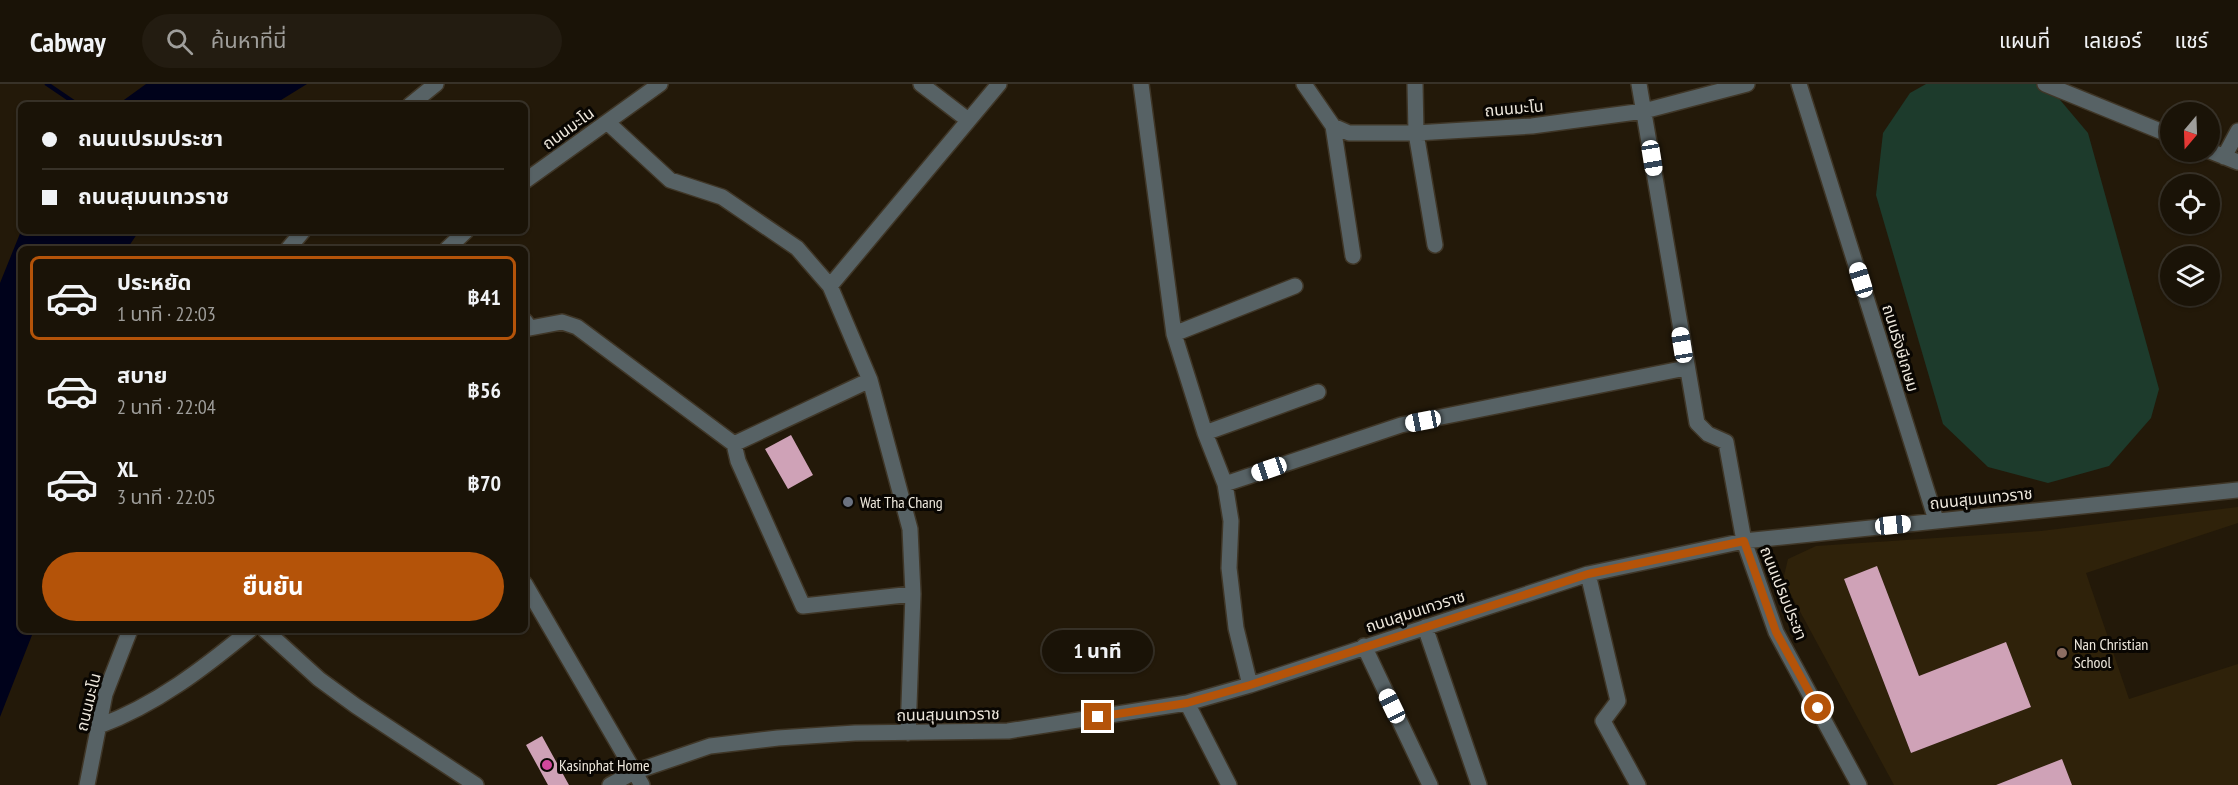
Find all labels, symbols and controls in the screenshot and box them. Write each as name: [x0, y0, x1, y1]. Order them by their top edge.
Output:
search box: [142, 14, 562, 68]
text: Cabway: [30, 23, 106, 60]
icon: search: [163, 25, 196, 58]
text: ค้นหาที่นี่: [211, 26, 287, 54]
text: แผนที่: [1999, 27, 2050, 54]
text: เลเยอร์: [2083, 27, 2142, 54]
text: แชร์: [2175, 27, 2208, 54]
street label: ถนนมะโน: [1484, 95, 1544, 121]
north arrow: [2160, 102, 2220, 162]
map controls: [2160, 102, 2220, 306]
street label: ถนนมะโน: [538, 103, 598, 153]
text: ถนนเปรมประชา: [78, 124, 223, 152]
car: [1640, 139, 1664, 177]
button: locate: [2160, 174, 2220, 234]
text: ถนนสุมนเทวราช: [78, 182, 229, 210]
button: layers: [2160, 246, 2220, 306]
car: [1847, 260, 1875, 300]
text: ประหยัด: [117, 268, 192, 296]
icon: car: [45, 271, 99, 325]
text: ฿41: [467, 283, 501, 311]
text: 1 นาที · 22:03: [117, 301, 216, 327]
street label: ถนนรังษีเกษม: [1878, 302, 1924, 394]
car: [1670, 326, 1694, 364]
text: สบาย: [117, 361, 167, 389]
icon: car: [45, 364, 99, 418]
text: ฿56: [467, 376, 501, 404]
text: 2 นาที · 22:04: [117, 394, 216, 420]
car: [1404, 409, 1442, 433]
text: XL: [117, 455, 138, 483]
car: [1249, 455, 1289, 483]
icon: car: [45, 457, 99, 511]
text: ฿70: [467, 469, 501, 497]
street label: ถนนสุมนเทวราช: [1928, 483, 2034, 513]
text: 3 นาที · 22:05: [117, 484, 216, 510]
place label: Wat Tha Chang: [860, 492, 943, 512]
marker: Wat Tha Chang: [841, 495, 855, 509]
car: [1874, 514, 1912, 536]
street label: ถนนเปรมประชา: [1756, 543, 1812, 643]
button: ยืนยัน: [42, 552, 504, 621]
street label: ถนนสุมนเทวราช: [1363, 586, 1467, 636]
callout: 1 นาที: [1042, 630, 1154, 672]
place label: Nan Christian School: [2074, 634, 2148, 672]
text: 1 นาที: [1073, 638, 1122, 664]
marker: Nan Christian School: [2055, 646, 2069, 660]
street label: ถนนมะโน: [71, 671, 105, 733]
car: [1376, 686, 1408, 726]
route start: [1804, 694, 1831, 721]
street label: ถนนสุมนเทวราช: [896, 703, 1000, 725]
route end: [1084, 703, 1111, 730]
place label: Kasinphat Home: [559, 755, 650, 775]
marker: Kasinphat Home: [540, 758, 554, 772]

